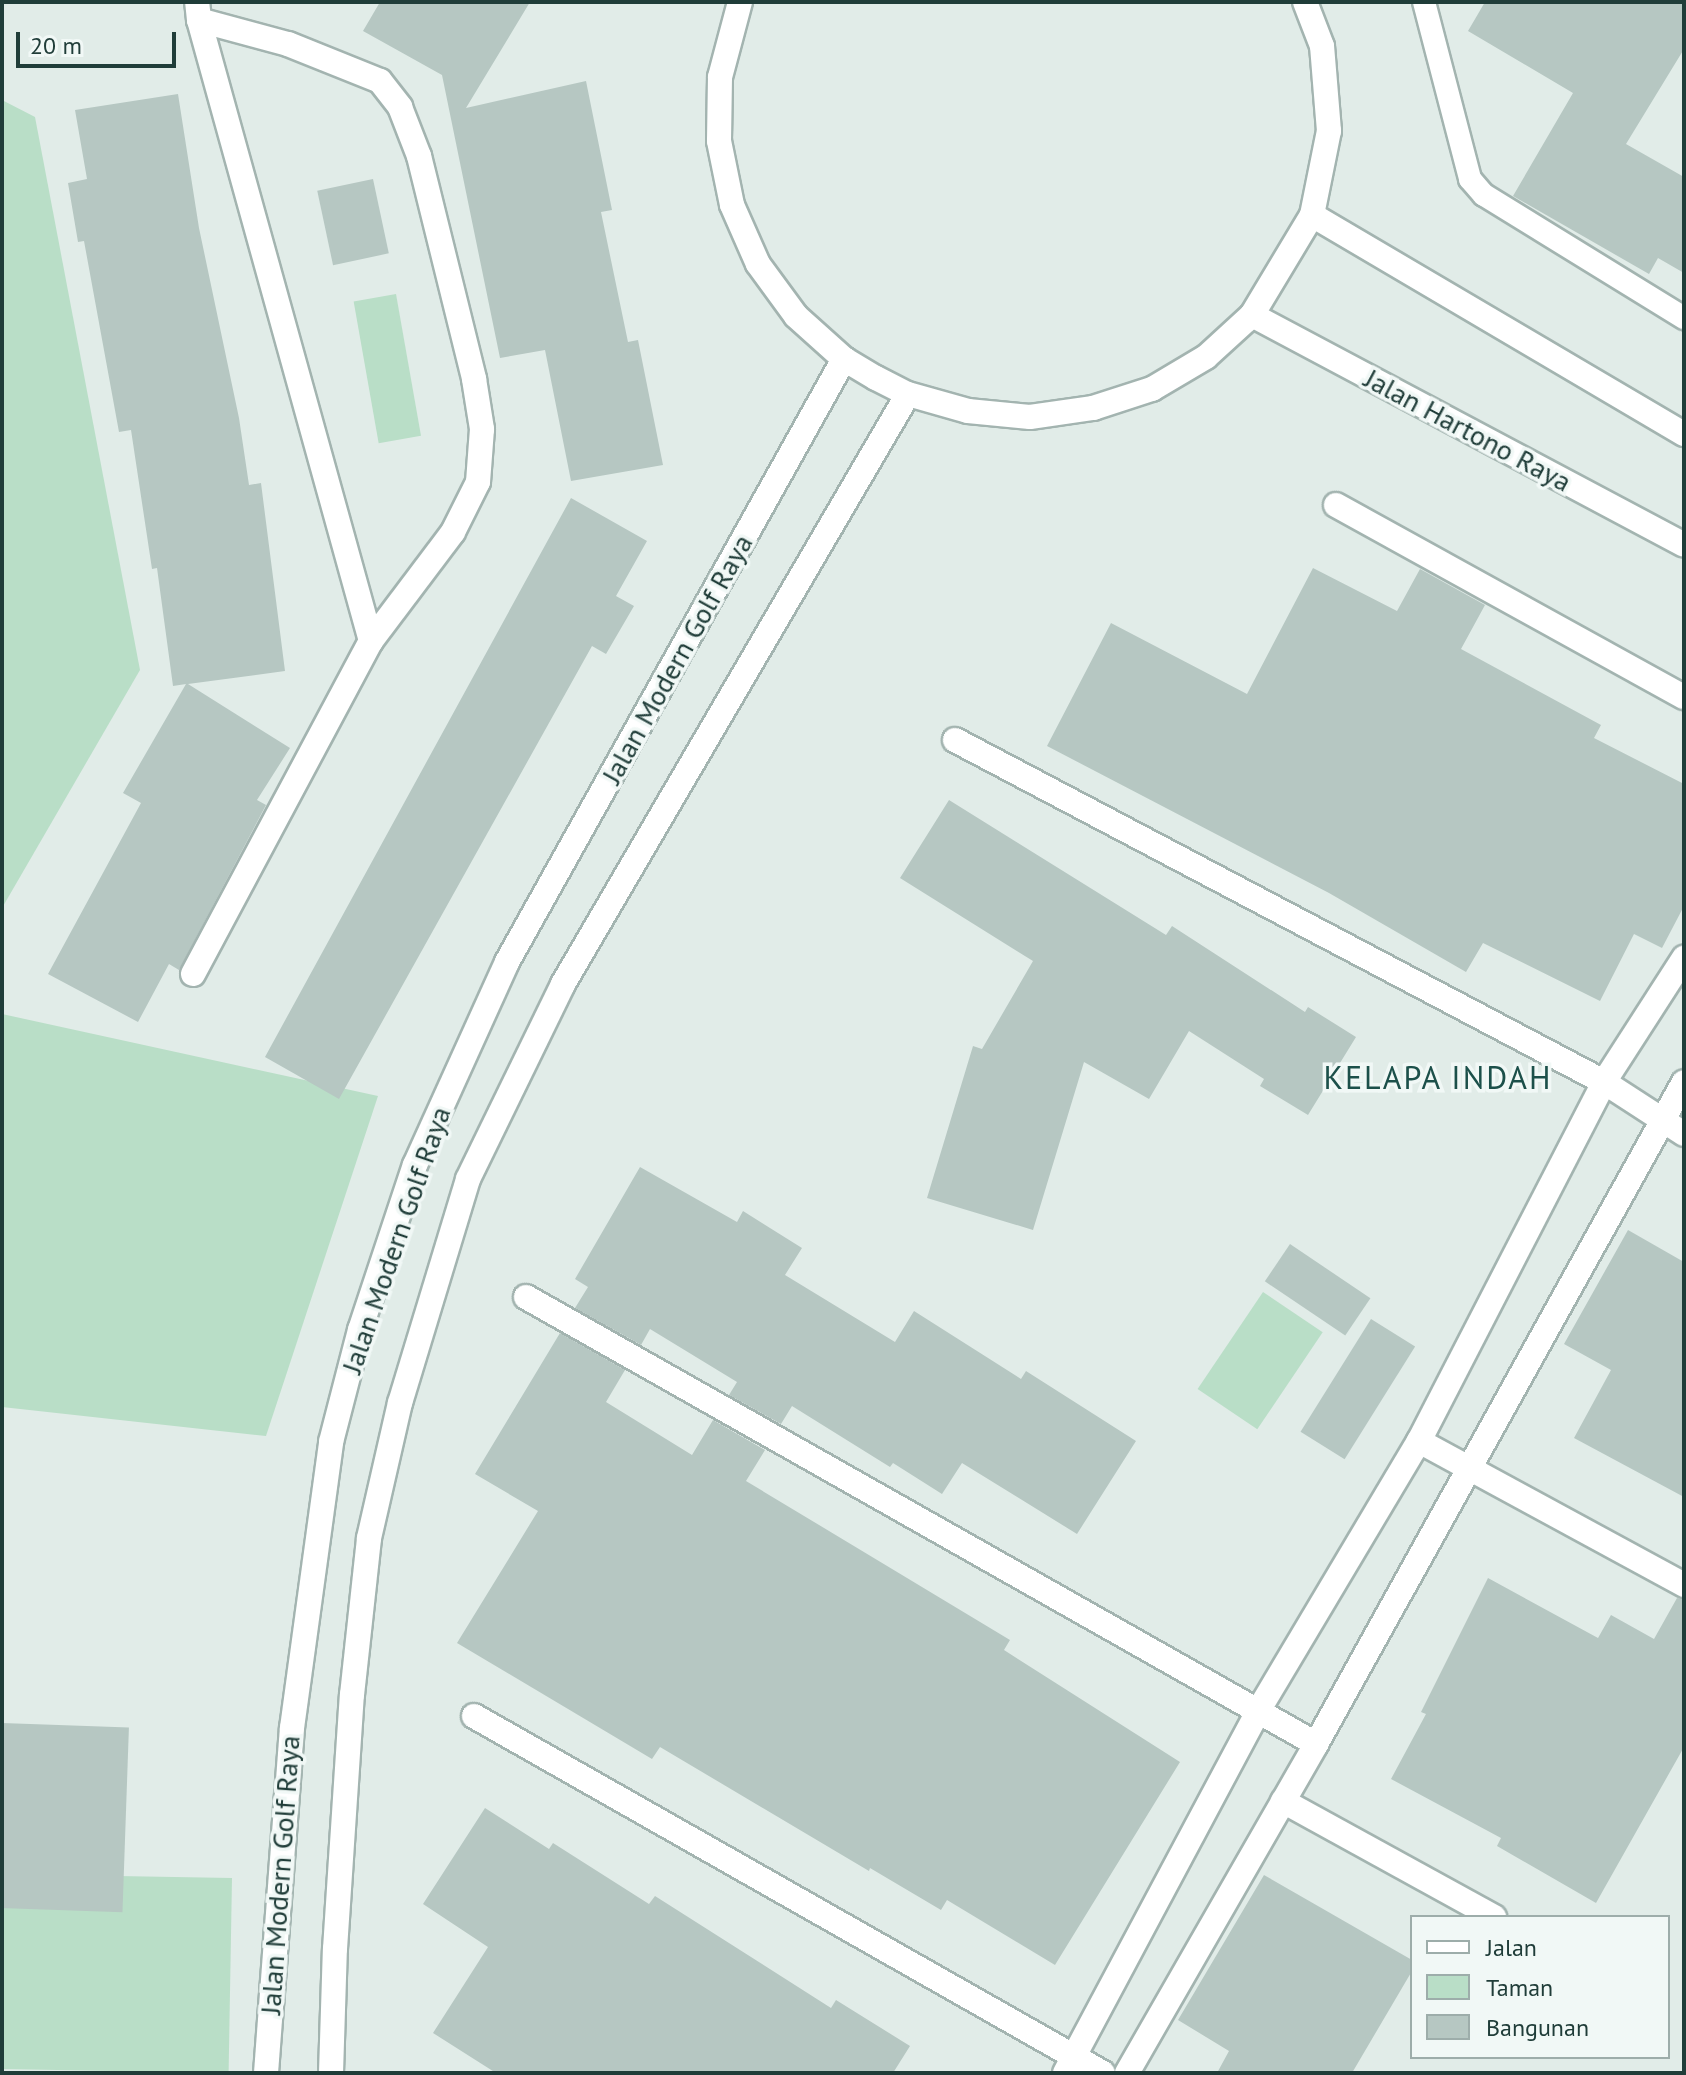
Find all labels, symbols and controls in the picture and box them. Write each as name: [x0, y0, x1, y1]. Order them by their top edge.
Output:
scale bar: [20, 16, 180, 66]
text: 20 m: [30, 30, 82, 61]
street label: Jalan Hartono Raya: [1359, 361, 1577, 499]
street label: Jalan Modern Golf Raya: [595, 529, 759, 789]
district label: KELAPA INDAH: [1323, 1058, 1553, 1096]
street label: Jalan Modern Golf Raya: [335, 1102, 457, 1378]
street label: Jalan Modern Golf Raya: [253, 1734, 307, 2016]
legend: [1410, 1915, 1670, 2059]
text: Jalan: [1486, 1932, 1537, 1963]
text: Taman: [1486, 1972, 1553, 2003]
text: Bangunan: [1486, 2012, 1589, 2043]

